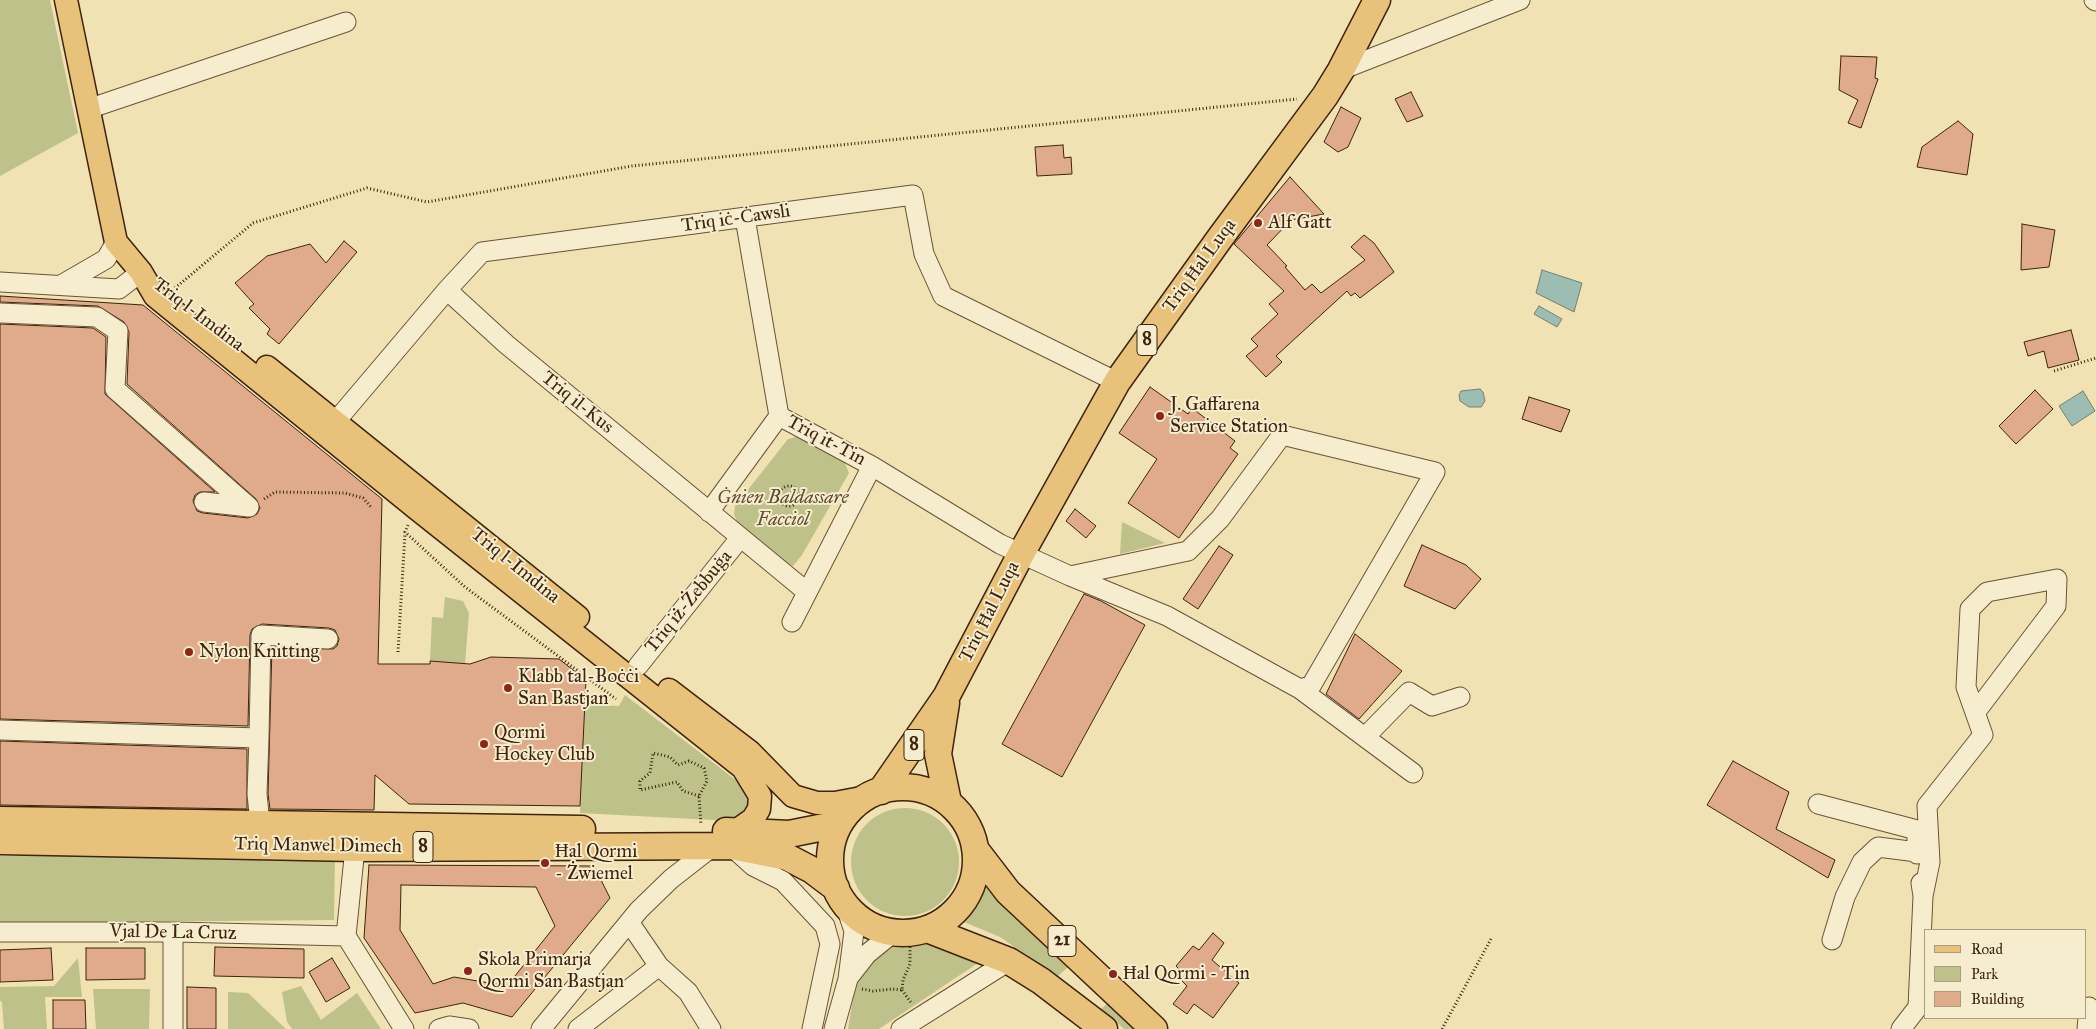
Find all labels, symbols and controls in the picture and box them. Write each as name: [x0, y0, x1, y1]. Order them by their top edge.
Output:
street label: Triq iċ-Ċawsli: [680, 200, 792, 238]
place label: Alf Gatt: [1268, 212, 1332, 234]
street label: Triq Ħal Luqa: [1158, 215, 1242, 317]
marker: Alf Gatt: [1252, 217, 1264, 229]
street label: Triq l-Imdina: [148, 273, 248, 357]
road number: 8: [1137, 324, 1157, 356]
street label: Triq il-Kus: [536, 367, 618, 439]
place label: J. Gaffarena Service Station: [1170, 394, 1288, 438]
marker: J. Gaffarena Service Station: [1154, 410, 1166, 422]
street label: Triq it-Tin: [783, 411, 869, 471]
park label: Ġnien Baldassare Facciol: [717, 487, 849, 531]
street label: Triq l-Imdina: [466, 523, 564, 609]
street label: Triq iż-Żebbuġa: [641, 546, 737, 658]
street label: Triq Ħal Luqa: [955, 558, 1025, 666]
place label: Nylon Knitting: [199, 641, 319, 663]
marker: Nylon Knitting: [183, 646, 195, 658]
place label: Klabb tal-Boċċi San Bastjan: [518, 666, 639, 710]
marker: Klabb tal-Boċċi San Bastjan: [502, 682, 514, 694]
place label: Qormi Hockey Club: [494, 722, 595, 766]
road number: 8: [904, 730, 924, 760]
marker: Qormi Hockey Club: [478, 738, 490, 750]
road number: 8: [413, 832, 433, 862]
street label: Triq Manwel Dimech: [234, 833, 402, 859]
place label: Ħal Qormi - Żwiemel: [555, 841, 637, 885]
marker: Ħal Qormi - Żwiemel: [539, 857, 551, 869]
street label: Vjal De La Cruz: [109, 920, 237, 946]
road number: 21: [1048, 926, 1076, 956]
legend: [1924, 929, 2086, 1019]
text: Road: [1971, 940, 2003, 958]
place label: Skola Primarja Qormi San Bastjan: [478, 949, 624, 993]
place label: Ħal Qormi - Tin: [1123, 963, 1250, 985]
marker: Skola Primarja Qormi San Bastjan: [462, 965, 474, 977]
text: Park: [1971, 965, 1998, 983]
marker: Ħal Qormi - Tin: [1107, 968, 1119, 980]
text: Building: [1971, 990, 2024, 1008]

